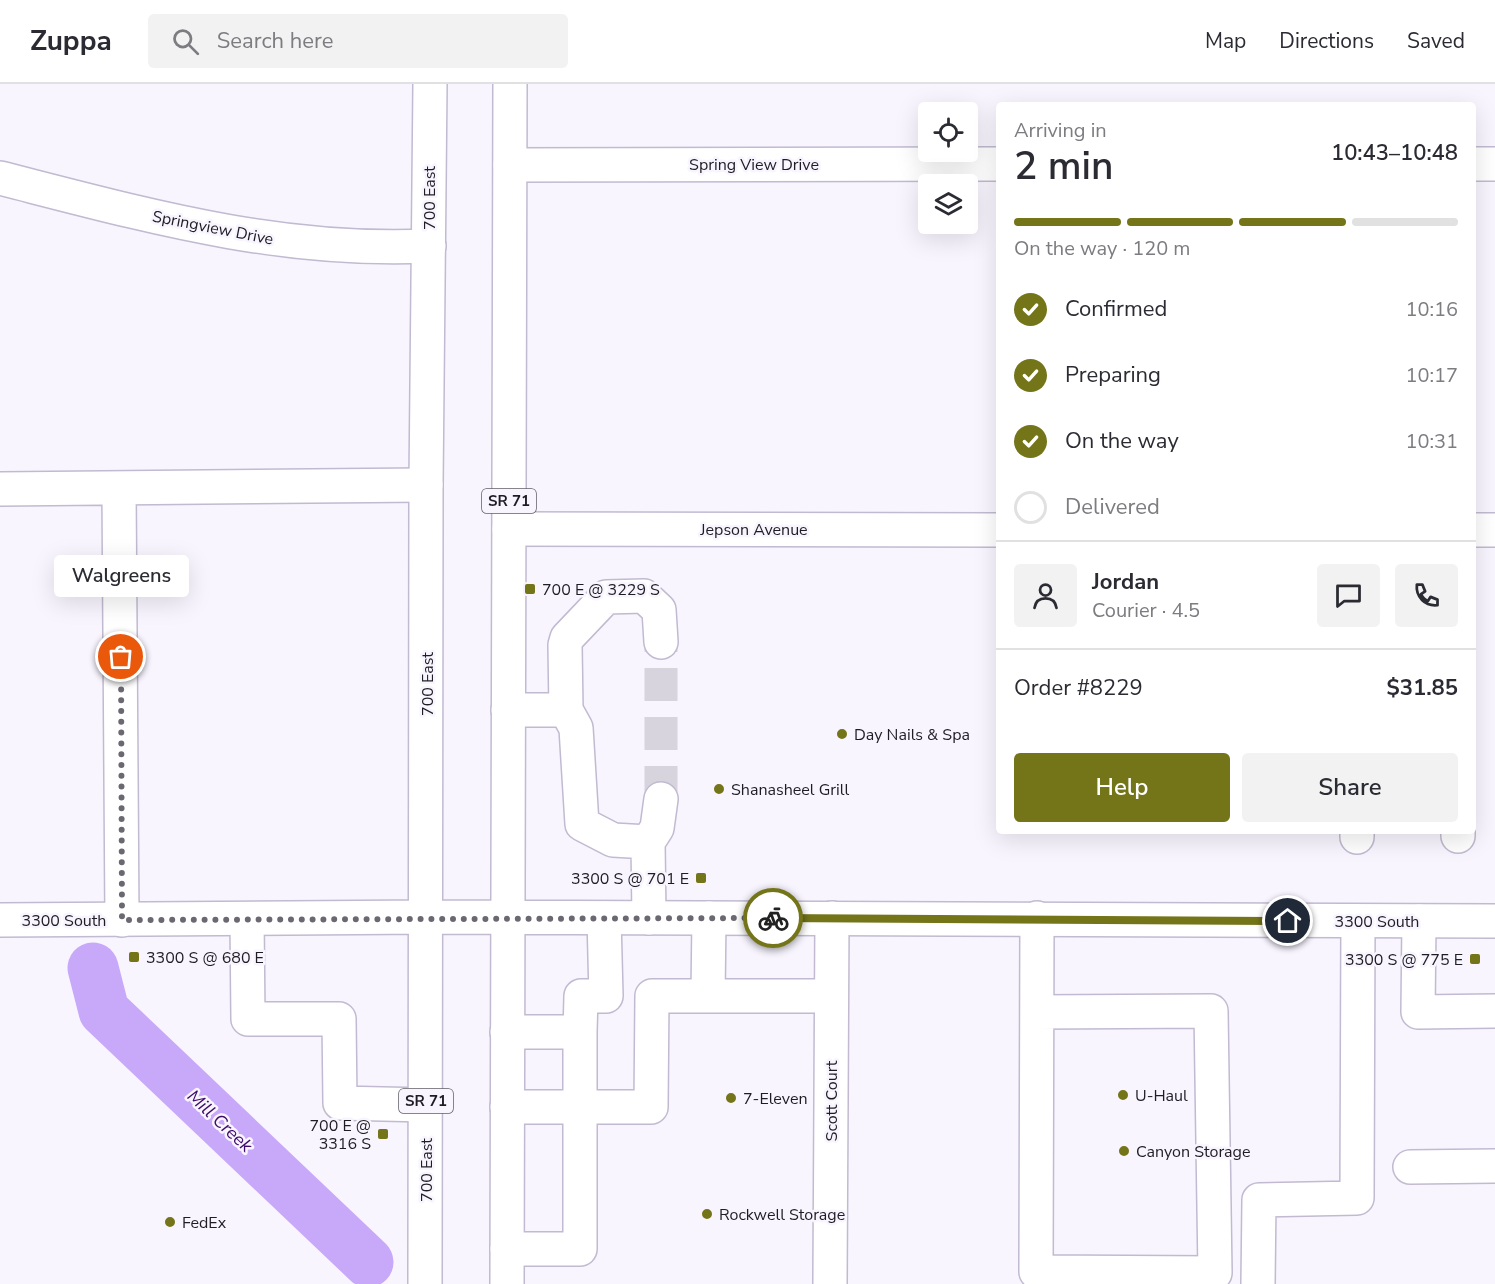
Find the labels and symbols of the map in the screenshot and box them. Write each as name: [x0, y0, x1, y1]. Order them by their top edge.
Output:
street label: Spring View Drive: [689, 154, 819, 176]
street label: 700 East: [419, 166, 441, 230]
street label: Springview Drive: [150, 205, 275, 251]
road number: SR 71: [482, 489, 536, 513]
street label: Jepson Avenue: [699, 519, 808, 541]
callout: Walgreens: [54, 555, 188, 597]
place label: 700 E @ 3229 S: [542, 579, 660, 601]
marker: 700 E @ 3229 S: [523, 582, 537, 596]
pin: [95, 631, 146, 682]
street label: 700 East: [417, 652, 439, 716]
place label: Day Nails & Spa: [854, 724, 970, 746]
marker: Day Nails & Spa: [835, 727, 849, 741]
place label: Shanasheel Grill: [731, 779, 849, 801]
marker: Shanasheel Grill: [712, 782, 726, 796]
place label: 3300 S @ 701 E: [571, 868, 689, 890]
marker: 3300 S @ 701 E: [694, 871, 708, 885]
courier: [743, 888, 803, 948]
pin: [1262, 895, 1313, 946]
street label: 3300 South: [22, 910, 106, 932]
street label: 3300 South: [1335, 911, 1419, 933]
place label: 3300 S @ 680 E: [146, 947, 264, 969]
place label: 3300 S @ 775 E: [1345, 949, 1463, 971]
marker: 3300 S @ 680 E: [127, 950, 141, 964]
marker: 3300 S @ 775 E: [1468, 952, 1482, 966]
street label: Scott Court: [821, 1060, 843, 1141]
water label: Mill Creek: [182, 1084, 259, 1158]
place label: U-Haul: [1135, 1085, 1188, 1107]
place label: 7-Eleven: [743, 1088, 808, 1110]
marker: U-Haul: [1116, 1088, 1130, 1102]
road number: SR 71: [399, 1089, 453, 1113]
marker: 7-Eleven: [724, 1091, 738, 1105]
place label: 700 E @ 3316 S: [310, 1115, 371, 1155]
marker: 700 E @ 3316 S: [376, 1127, 390, 1141]
street label: 700 East: [416, 1138, 438, 1202]
place label: Canyon Storage: [1136, 1141, 1250, 1163]
marker: Canyon Storage: [1117, 1144, 1131, 1158]
place label: Rockwell Storage: [719, 1204, 845, 1226]
marker: Rockwell Storage: [700, 1207, 714, 1221]
place label: FedEx: [182, 1212, 227, 1234]
marker: FedEx: [163, 1215, 177, 1229]

